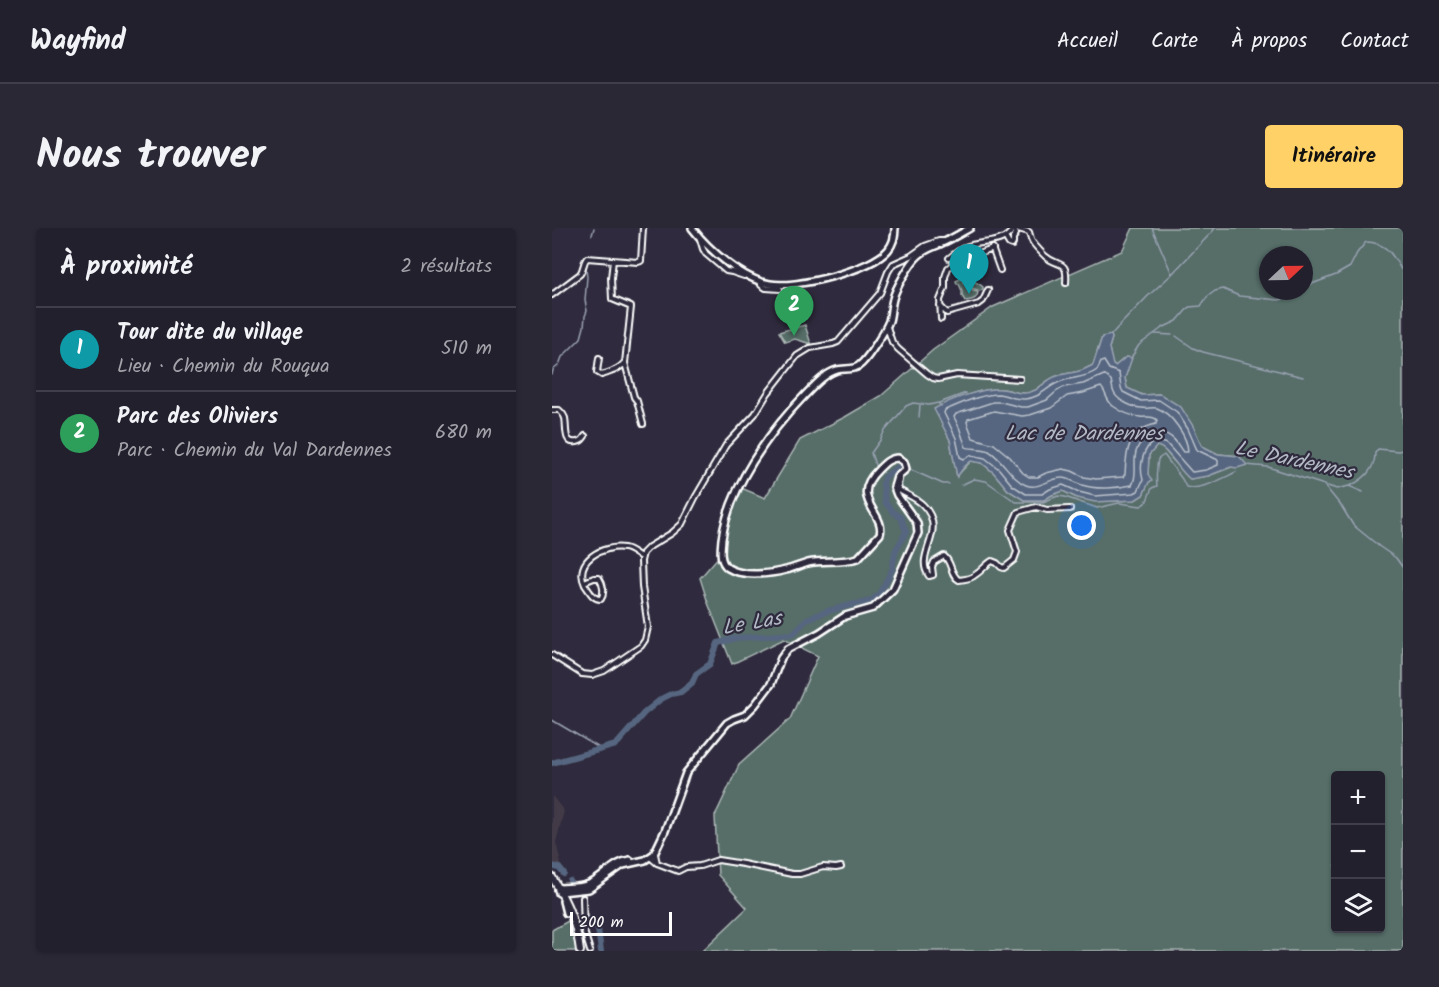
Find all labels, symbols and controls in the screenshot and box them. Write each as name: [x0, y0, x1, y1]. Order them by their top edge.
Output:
text: Wayfind: [30, 19, 126, 64]
text: Accueil: [1057, 25, 1118, 58]
text: Carte: [1151, 25, 1198, 58]
text: À propos: [1231, 25, 1307, 58]
text: Contact: [1340, 25, 1409, 58]
text: Nous trouver: [36, 123, 265, 190]
button: Itinéraire: [1265, 125, 1403, 188]
pin: 1: [950, 244, 988, 294]
text: À proximité: [60, 246, 192, 288]
north arrow: [1259, 246, 1313, 300]
text: 2 résultats: [401, 251, 492, 283]
pin: 2: [774, 286, 814, 336]
text: Tour dite du village: [117, 316, 303, 351]
text: 1: [76, 333, 83, 365]
text: 510 m: [441, 333, 492, 365]
text: Lieu · Chemin du Rouqua: [117, 351, 330, 383]
text: Parc des Oliviers: [117, 400, 278, 435]
text: 2: [74, 417, 85, 449]
text: 680 m: [435, 417, 492, 449]
water label: Lac de Dardennes: [1005, 418, 1165, 451]
water label: Le Dardennes: [1232, 432, 1358, 490]
text: Parc · Chemin du Val Dardennes: [117, 435, 392, 467]
your location: [1067, 511, 1096, 540]
water label: Le Las: [720, 602, 786, 645]
map controls: [1331, 771, 1385, 933]
button: +: [1331, 771, 1385, 825]
button: −: [1331, 825, 1385, 879]
button: layers: [1331, 879, 1385, 933]
scale bar: [570, 909, 672, 936]
text: 200 m: [579, 910, 623, 935]

